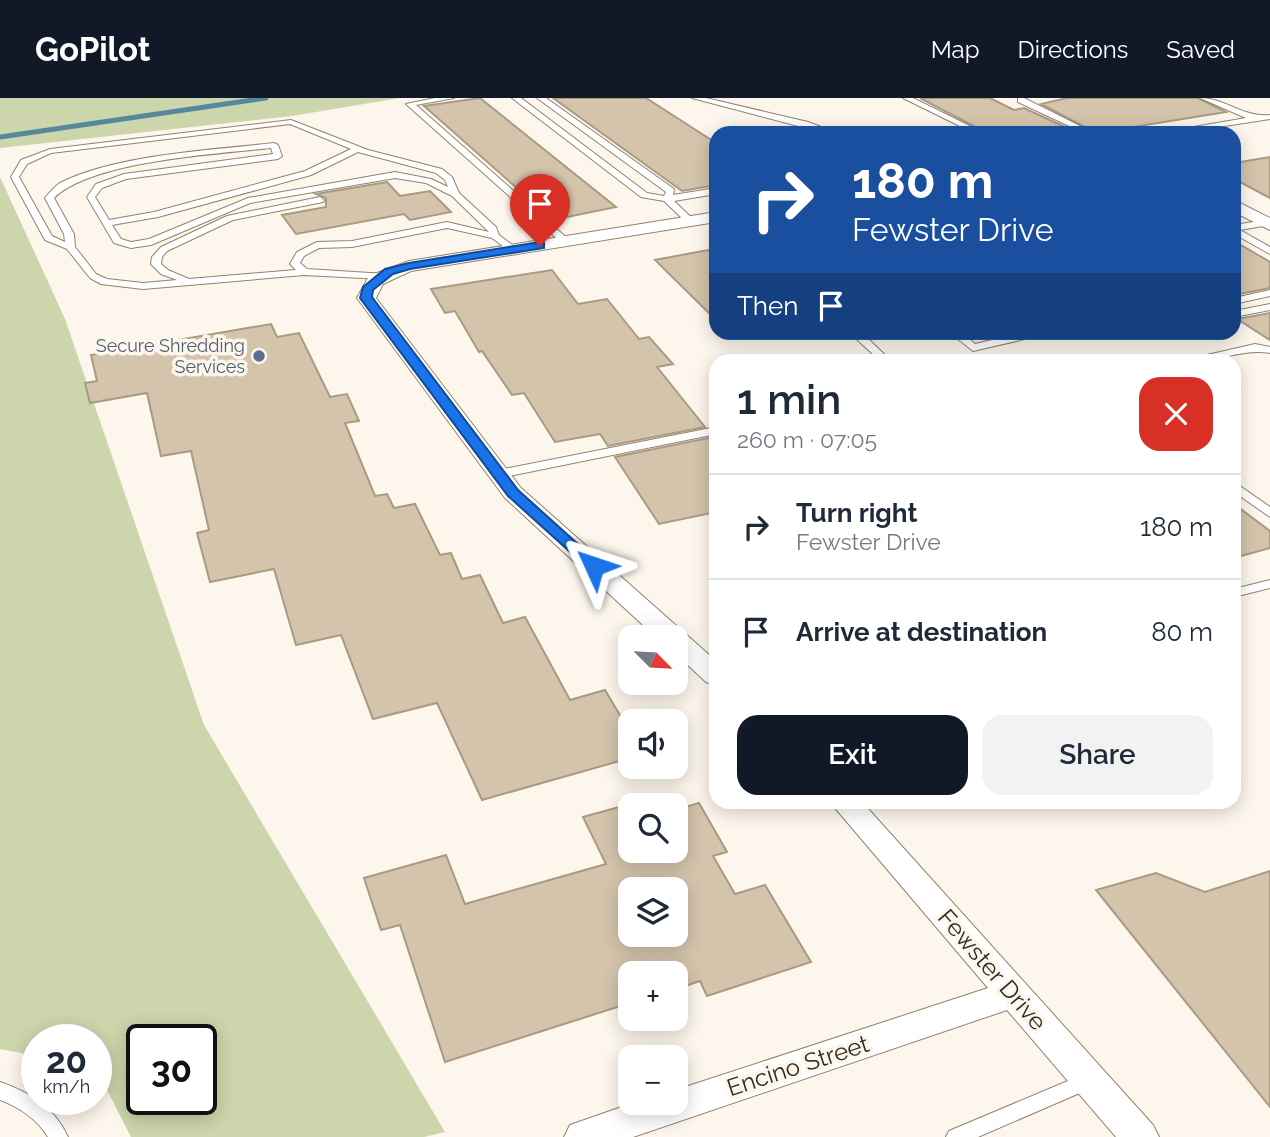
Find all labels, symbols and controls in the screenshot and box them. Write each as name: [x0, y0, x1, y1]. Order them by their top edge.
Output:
text: GoPilot: [35, 30, 150, 69]
text: Map: [931, 35, 980, 64]
text: Directions: [1018, 35, 1128, 64]
text: Saved: [1166, 35, 1235, 64]
text: 180 m: [852, 152, 993, 209]
icon: right: [737, 154, 828, 245]
pin: [510, 174, 570, 246]
icon: arrive: [521, 185, 559, 223]
text: Fewster Drive: [852, 211, 1053, 248]
icon: arrive: [812, 287, 850, 325]
text: Then: [737, 291, 798, 321]
place label: Secure Shredding Services: [96, 335, 245, 377]
marker: Secure Shredding Services: [251, 348, 267, 364]
text: 1 min: [737, 375, 841, 424]
button: close: [1139, 377, 1213, 451]
text: 260 m · 07:05: [737, 426, 877, 453]
text: Turn right: [796, 498, 917, 528]
icon: right: [737, 508, 775, 546]
text: 180 m: [1140, 512, 1213, 542]
text: Fewster Drive: [796, 528, 941, 555]
position arrow: [557, 529, 631, 603]
icon: arrive: [737, 613, 775, 651]
text: Arrive at destination: [796, 617, 1047, 647]
text: 80 m: [1151, 617, 1213, 647]
north arrow: [618, 625, 688, 695]
map controls: [618, 625, 688, 1115]
button: sound: [618, 709, 688, 779]
button: Exit: [737, 715, 968, 795]
button: Share: [982, 715, 1213, 795]
button: search: [618, 793, 688, 863]
button: layers: [618, 877, 688, 947]
street label: Fewster Drive: [932, 903, 1053, 1036]
button: +: [618, 961, 688, 1031]
speed limit sign: 30: [126, 1024, 217, 1115]
street label: Encino Street: [723, 1029, 873, 1102]
text: 20: [46, 1040, 87, 1081]
button: −: [618, 1045, 688, 1115]
text: km/h: [43, 1076, 90, 1097]

